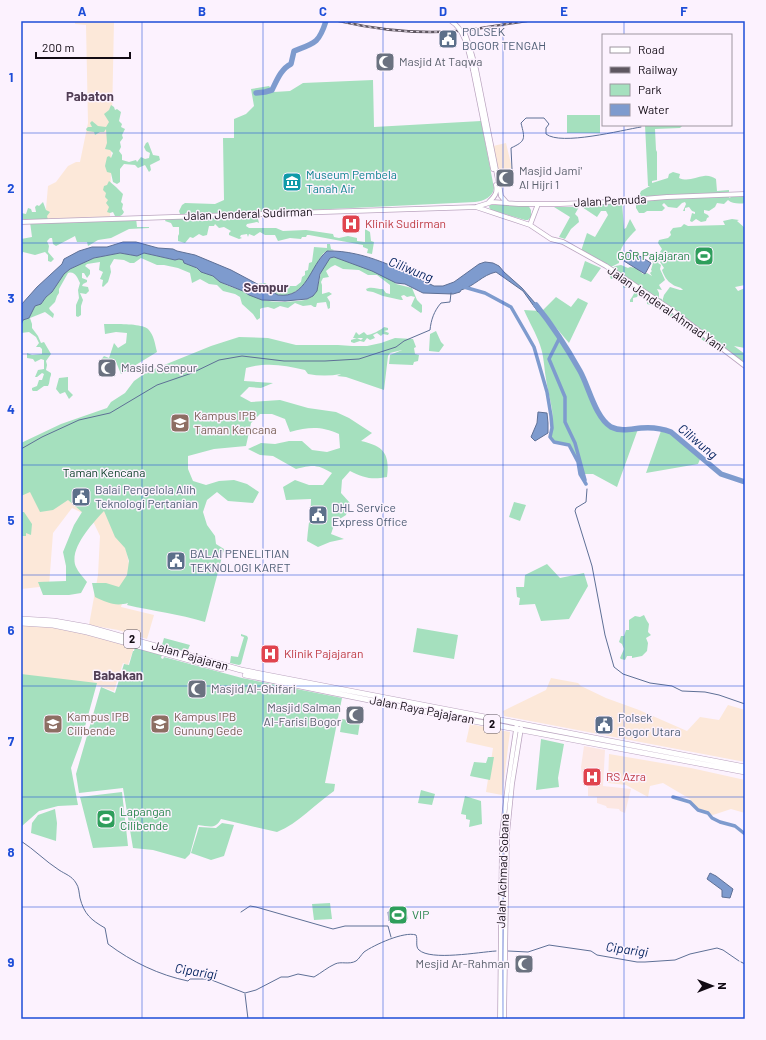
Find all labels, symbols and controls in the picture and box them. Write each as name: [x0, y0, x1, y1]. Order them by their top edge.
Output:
text: A: [78, 3, 87, 19]
text: B: [198, 3, 206, 19]
text: C: [319, 3, 327, 19]
text: D: [439, 3, 447, 19]
text: E: [560, 3, 568, 19]
text: F: [680, 3, 688, 19]
place label: POLSEK BOGOR TENGAH: [462, 24, 546, 52]
public building icon: POLSEK BOGOR TENGAH: [437, 28, 459, 50]
scale bar: [36, 34, 130, 60]
legend: [602, 34, 732, 126]
text: 200 m: [42, 40, 74, 54]
text: Road: [638, 42, 665, 56]
mosque icon: Masjid At Taqwa: [374, 51, 396, 73]
place label: Masjid At Taqwa: [399, 54, 482, 68]
text: Railway: [638, 62, 678, 76]
text: 1: [9, 69, 13, 85]
text: Park: [638, 82, 662, 96]
district label: Pabaton: [66, 88, 114, 104]
text: Water: [638, 102, 670, 116]
place label: Masjid Jami' Al Hijri 1: [519, 163, 582, 191]
place label: Museum Pembela Tanah Air: [306, 167, 397, 195]
mosque icon: Masjid Jami' Al Hijri 1: [494, 167, 516, 189]
museum icon: Museum Pembela Tanah Air: [281, 171, 303, 193]
text: 2: [7, 180, 15, 196]
street label: Jalan Pemuda: [573, 191, 647, 209]
street label: Jalan Jenderal Sudirman: [183, 204, 313, 222]
hospital icon: Klinik Sudirman: [340, 213, 362, 235]
place label: Klinik Sudirman: [365, 216, 446, 230]
sports icon: GOR Pajajaran: [693, 245, 715, 267]
place label: GOR Pajajaran: [617, 248, 690, 262]
water label: Ciliwung: [386, 253, 436, 285]
street label: Jalan Jenderal Ahmad Yani: [605, 262, 728, 354]
district label: Sempur: [243, 279, 289, 295]
text: 3: [7, 290, 15, 306]
mosque icon: Masjid Sempur: [96, 357, 118, 379]
place label: Masjid Sempur: [121, 360, 198, 374]
text: 4: [7, 401, 15, 417]
place label: Kampus IPB Taman Kencana: [194, 408, 277, 436]
school or university icon: Kampus IPB Taman Kencana: [169, 412, 191, 434]
water label: Ciliwung: [675, 420, 721, 462]
park label: Taman Kencana: [63, 465, 145, 479]
place label: Balai Pengelola Alih Teknologi Pertanian: [95, 482, 198, 510]
public building icon: Balai Pengelola Alih Teknologi Pertanian: [70, 486, 92, 508]
place label: DHL Service Express Office: [332, 500, 407, 528]
public building icon: DHL Service Express Office: [307, 504, 329, 526]
text: 5: [7, 512, 15, 528]
place label: BALAI PENELITIAN TEKNOLOGI KARET: [190, 546, 291, 574]
public building icon: BALAI PENELITIAN TEKNOLOGI KARET: [165, 550, 187, 572]
text: 6: [8, 622, 15, 638]
road number: 2: [124, 630, 140, 648]
street label: Jalan Pajajaran: [150, 637, 230, 673]
hospital icon: Klinik Pajajaran: [259, 643, 281, 665]
place label: Klinik Pajajaran: [284, 646, 363, 660]
district label: Babakan: [93, 667, 143, 683]
mosque icon: Masjid Al-Ghifari: [186, 678, 208, 700]
place label: Masjid Al-Ghifari: [211, 681, 296, 695]
street label: Jalan Raya Pajajaran: [369, 692, 476, 726]
place label: Masjid Salman Al-Farisi Bogor: [264, 700, 342, 728]
mosque icon: Masjid Salman Al-Farisi Bogor: [344, 704, 366, 726]
place label: Kampus IPB Cilibende: [67, 709, 129, 737]
place label: Kampus IPB Gunung Gede: [174, 709, 243, 737]
place label: Polsek Bogor Utara: [618, 710, 681, 738]
school or university icon: Kampus IPB Cilibende: [42, 713, 64, 735]
school or university icon: Kampus IPB Gunung Gede: [149, 713, 171, 735]
public building icon: Polsek Bogor Utara: [593, 714, 615, 736]
road number: 2: [484, 715, 500, 733]
text: 7: [8, 733, 15, 749]
hospital icon: RS Azra: [581, 766, 603, 788]
place label: RS Azra: [606, 769, 646, 783]
place label: Lapangan Cilibende: [120, 804, 171, 832]
sports icon: Lapangan Cilibende: [95, 808, 117, 830]
street label: Jalan Achmad Sobana: [493, 814, 511, 928]
text: 8: [7, 844, 15, 860]
sports icon: VIP: [387, 904, 409, 926]
place label: VIP: [412, 907, 429, 921]
water label: Ciparigi: [605, 938, 650, 960]
mosque icon: Mesjid Ar-Rahman: [513, 953, 535, 975]
text: 9: [8, 954, 15, 970]
place label: Mesjid Ar-Rahman: [416, 956, 510, 970]
water label: Ciparigi: [174, 960, 219, 982]
north arrow: [692, 966, 732, 1006]
text: N: [716, 982, 729, 990]

